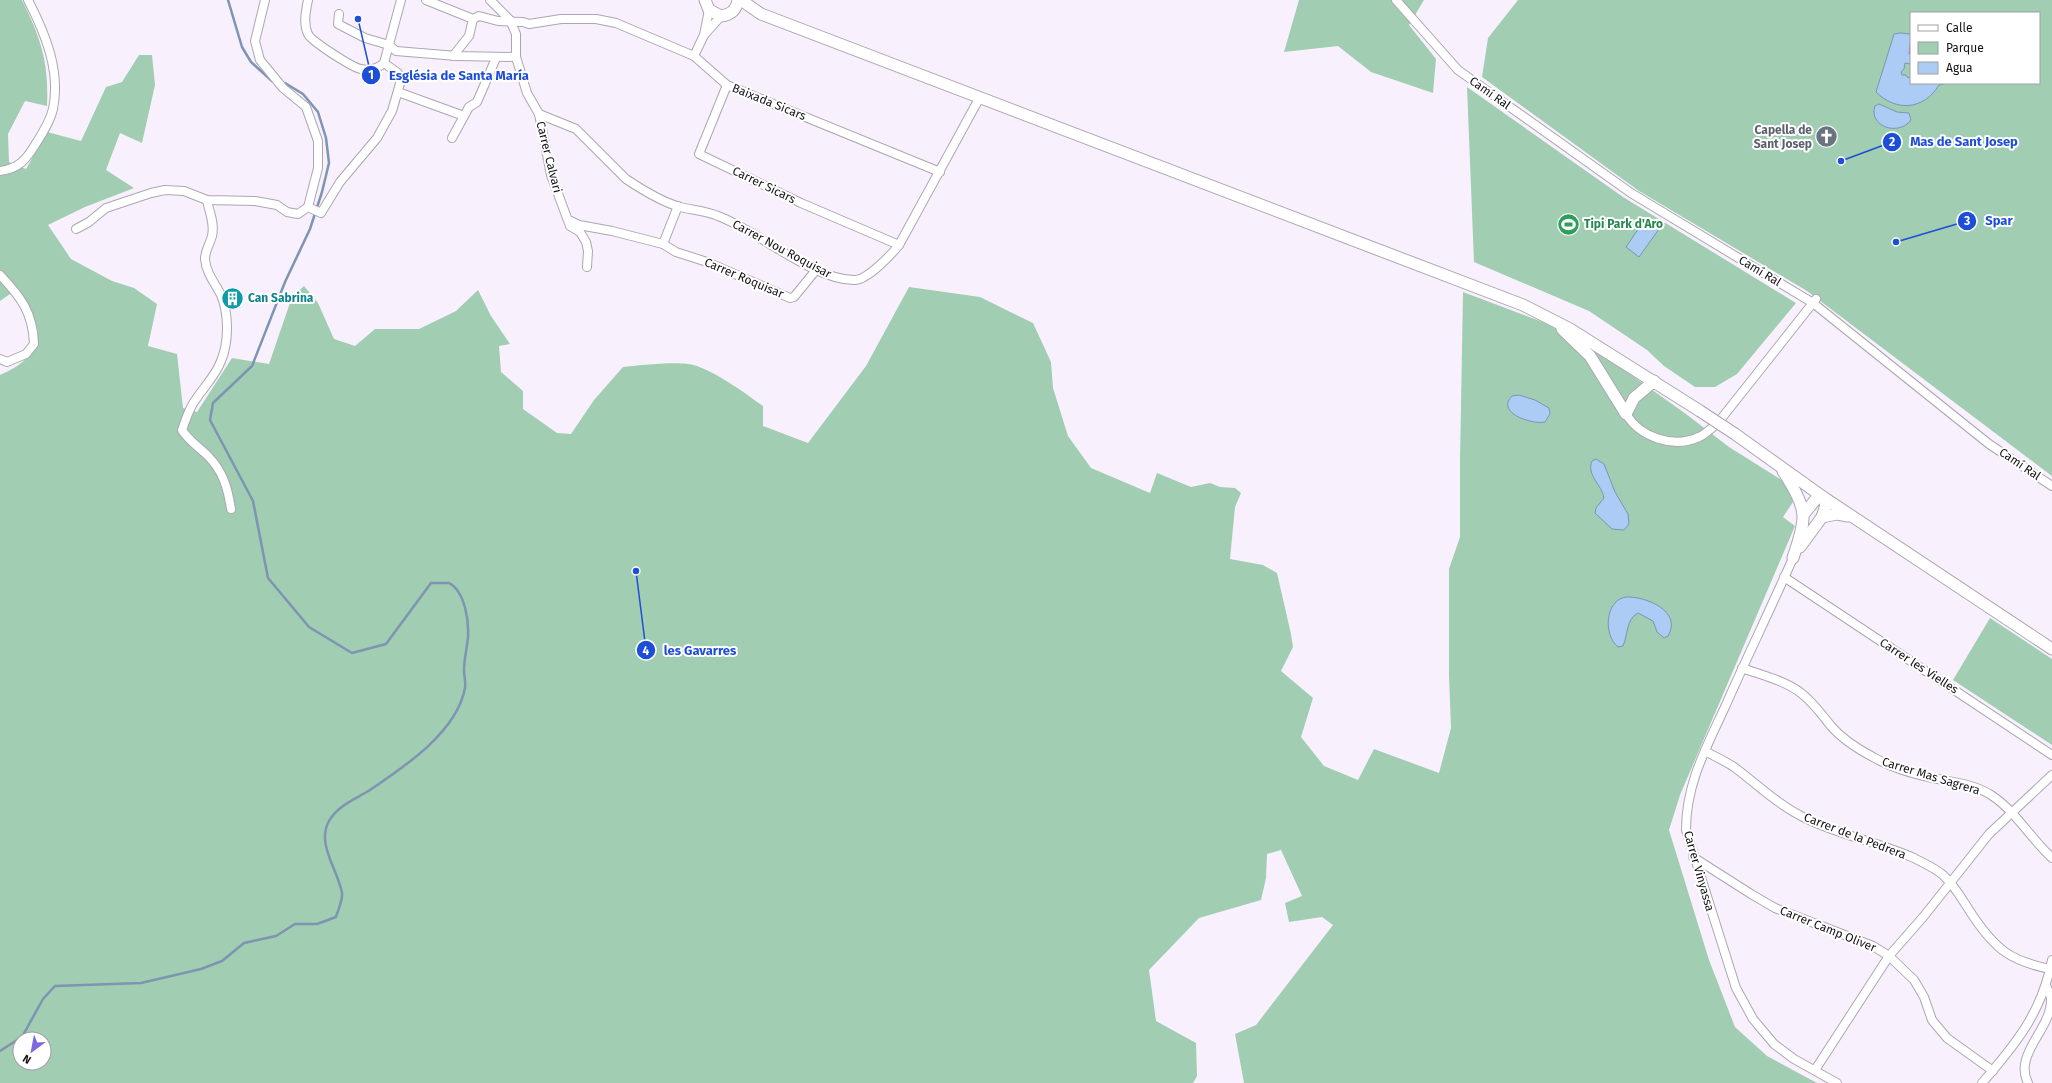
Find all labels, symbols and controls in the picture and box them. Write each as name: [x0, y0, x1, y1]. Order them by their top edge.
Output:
legend: [1910, 12, 2040, 84]
text: Calle: [1946, 21, 1973, 35]
text: Parque: [1946, 41, 1984, 55]
text: Agua: [1946, 61, 1973, 75]
callout: Església de Santa María: [361, 63, 537, 88]
text: 1: [368, 68, 374, 82]
text: Església de Santa María: [389, 68, 529, 83]
street label: Camí Ral: [1467, 74, 1514, 113]
street label: Baixada Sicars: [730, 81, 808, 123]
street label: Carrer Calvari: [533, 120, 565, 194]
place label: Capella de Sant Josep: [1754, 123, 1812, 151]
church icon: Capella de Sant Josep: [1814, 124, 1840, 150]
callout: Mas de Sant Josep: [1882, 129, 2026, 154]
text: Mas de Sant Josep: [1910, 134, 2018, 149]
text: 2: [1889, 135, 1895, 149]
street label: Carrer Sicars: [730, 164, 798, 206]
callout: Spar: [1957, 208, 2021, 233]
sports icon: Tipi Park d'Aro: [1556, 211, 1582, 237]
text: Spar: [1985, 213, 2013, 228]
text: 3: [1963, 214, 1970, 228]
street label: Carrer Nou Roquisar: [730, 217, 834, 281]
place label: Tipi Park d'Aro: [1584, 217, 1663, 231]
street label: Camí Ral: [1736, 253, 1784, 289]
street label: Carrer Roquisar: [702, 255, 786, 301]
building icon: Can Sabrina: [219, 285, 245, 311]
place label: Can Sabrina: [248, 291, 314, 305]
street label: Camí Ral: [1997, 445, 2044, 483]
street label: Carrer les Vielles: [1877, 635, 1961, 697]
callout: les Gavarres: [636, 638, 745, 663]
text: les Gavarres: [664, 643, 737, 658]
text: 4: [643, 644, 650, 658]
street label: Carrer Mas Sagrera: [1880, 754, 1982, 798]
street label: Carrer de la Pedrera: [1802, 810, 1908, 862]
street label: Carrer Vinyassa: [1681, 829, 1717, 913]
street label: Carrer Camp Oliver: [1778, 903, 1878, 955]
north arrow: [12, 1031, 52, 1071]
text: N: [20, 1052, 34, 1067]

